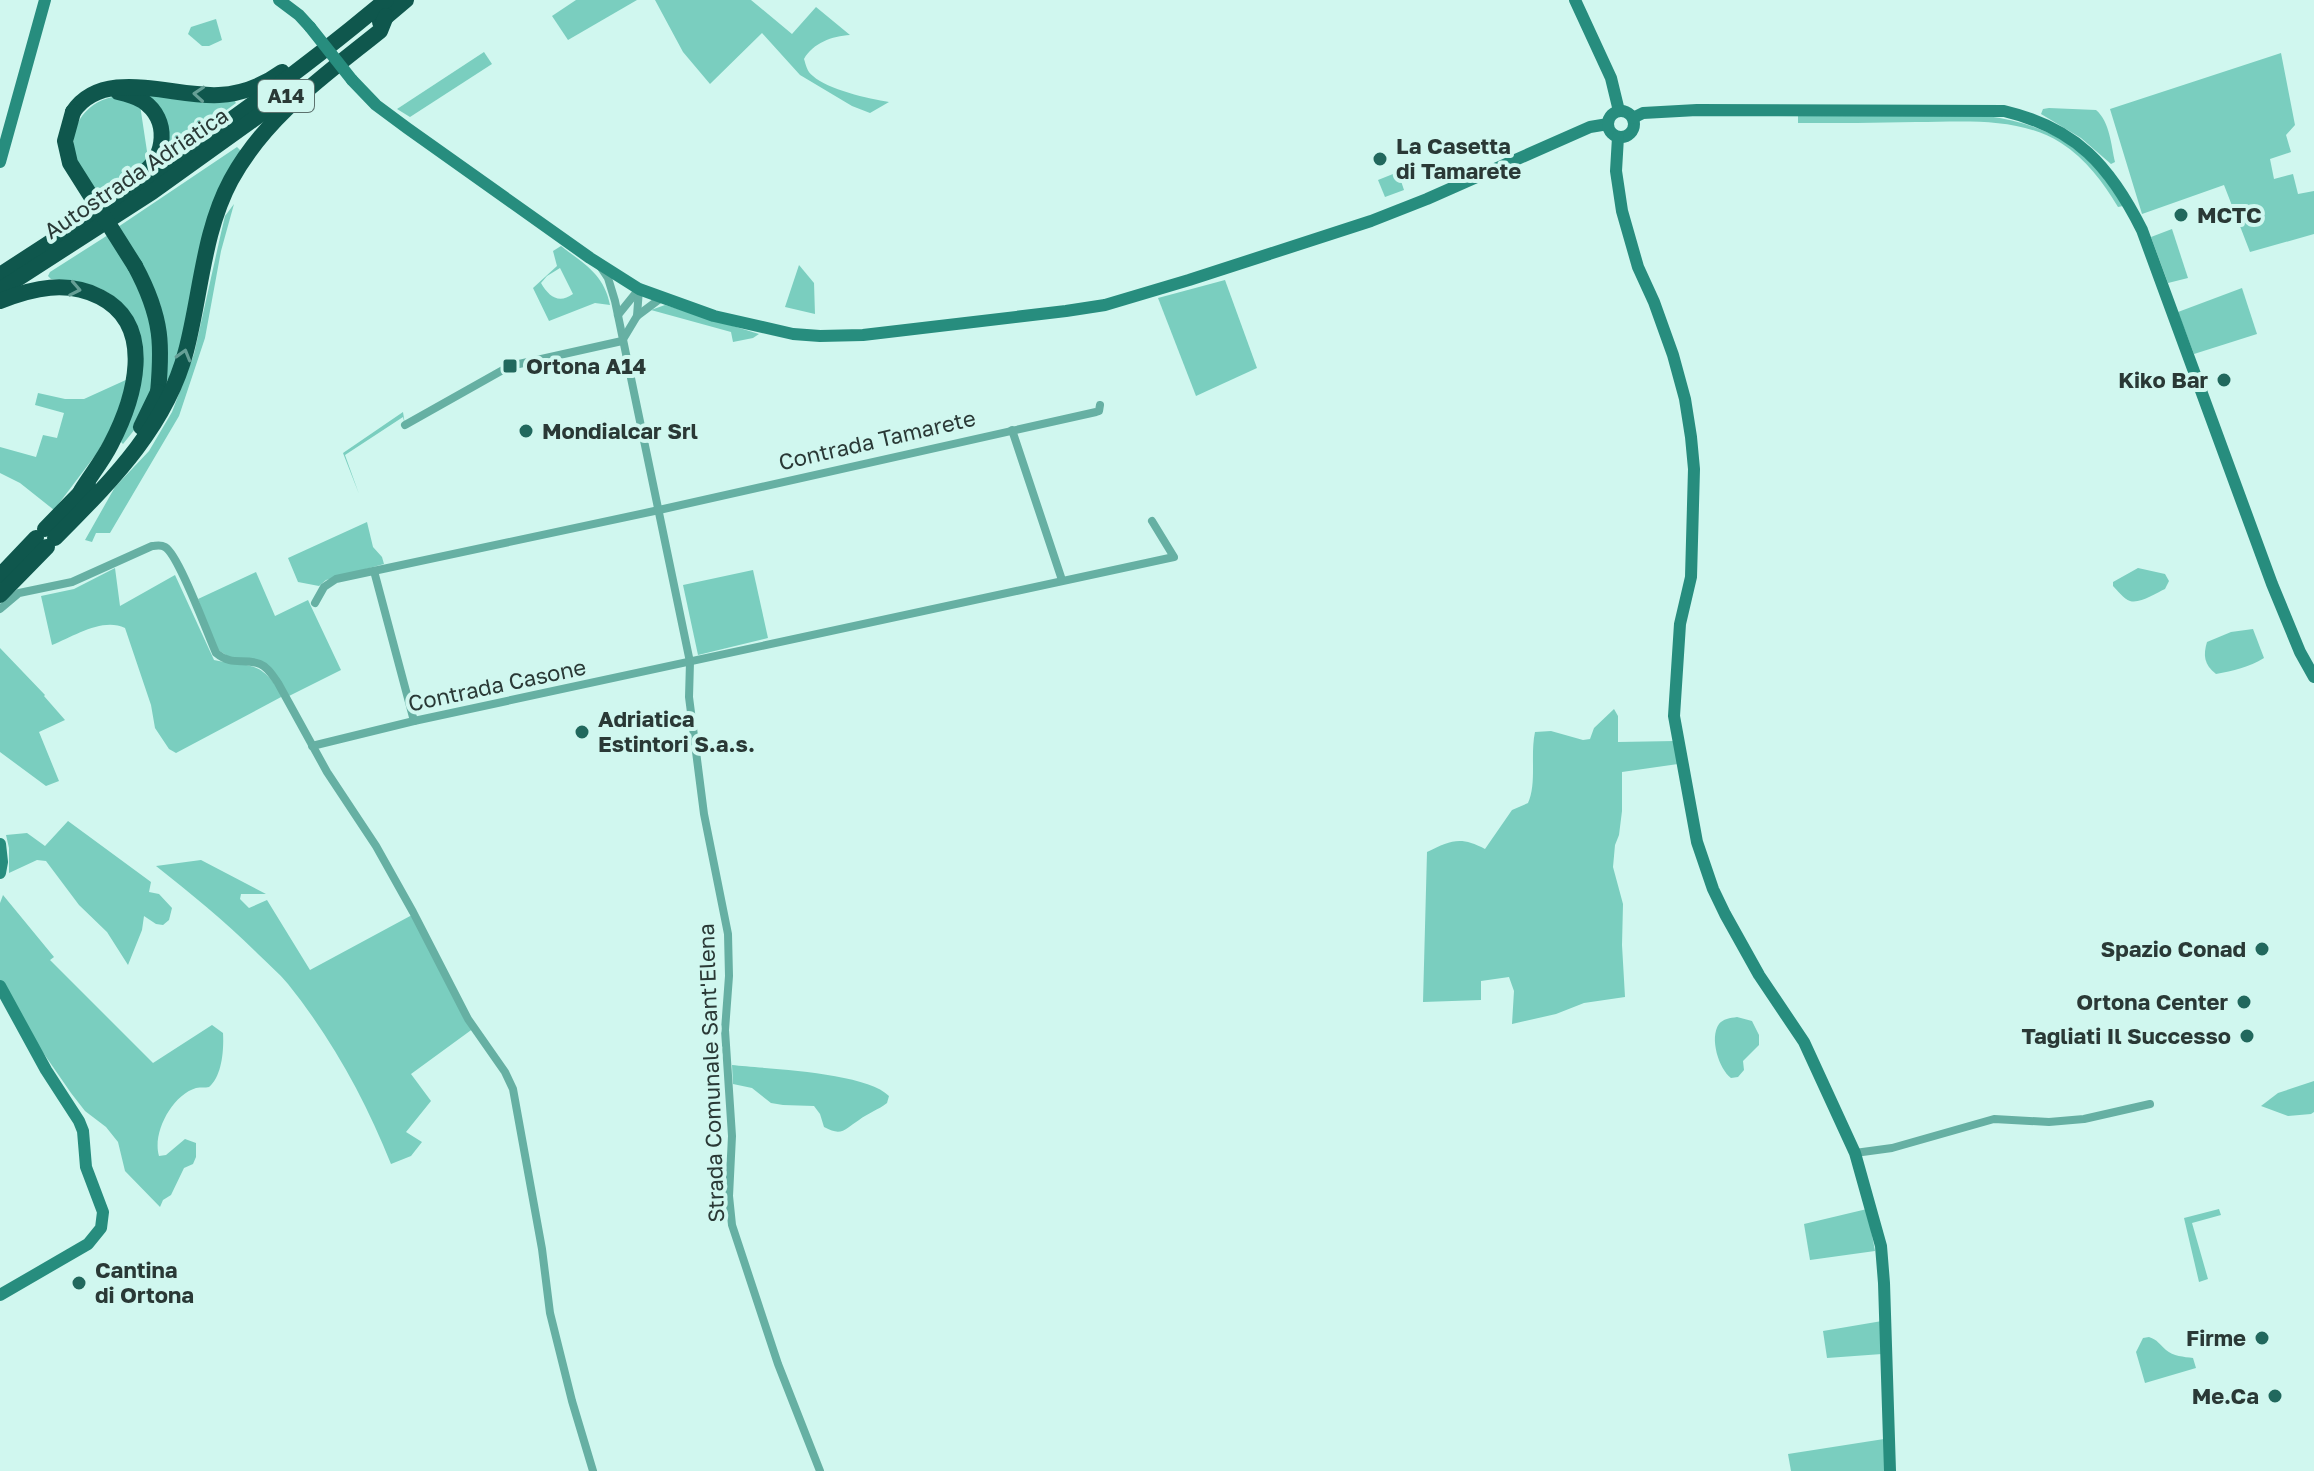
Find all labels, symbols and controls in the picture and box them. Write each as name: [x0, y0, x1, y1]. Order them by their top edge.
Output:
road number: A14: [258, 80, 314, 112]
one-way arrow: [192, 86, 205, 103]
street label: Autostrada Adriatica: [39, 101, 233, 244]
place label: La Casetta di Tamarete: [1396, 132, 1521, 184]
marker: La Casetta di Tamarete: [1371, 150, 1389, 168]
place label: MCTC: [2197, 201, 2262, 228]
marker: MCTC: [2172, 206, 2190, 224]
one-way arrow: [69, 280, 82, 297]
one-way arrow: [175, 349, 191, 363]
place label: Ortona A14: [526, 352, 646, 379]
marker: Ortona A14: [501, 357, 519, 375]
place label: Kiko Bar: [2118, 366, 2208, 393]
marker: Kiko Bar: [2215, 371, 2233, 389]
street label: Contrada Tamarete: [776, 404, 978, 475]
place label: Mondialcar Srl: [542, 417, 698, 444]
marker: Mondialcar Srl: [517, 422, 535, 440]
street label: Contrada Casone: [406, 652, 588, 717]
place label: Adriatica Estintori S.a.s.: [598, 705, 755, 757]
marker: Adriatica Estintori S.a.s.: [573, 723, 591, 741]
street label: Strada Comunale Sant'Elena: [692, 923, 729, 1223]
place label: Spazio Conad: [2101, 935, 2246, 962]
marker: Spazio Conad: [2253, 940, 2271, 958]
place label: Ortona Center: [2076, 988, 2228, 1015]
marker: Ortona Center: [2235, 993, 2253, 1011]
place label: Tagliati Il Successo: [2021, 1022, 2231, 1049]
marker: Tagliati Il Successo: [2238, 1027, 2256, 1045]
place label: Cantina di Ortona: [95, 1256, 194, 1308]
marker: Cantina di Ortona: [70, 1274, 88, 1292]
place label: Firme: [2186, 1324, 2246, 1351]
marker: Firme: [2253, 1329, 2271, 1347]
place label: Me.Ca: [2192, 1382, 2259, 1409]
marker: Me.Ca: [2266, 1387, 2284, 1405]

